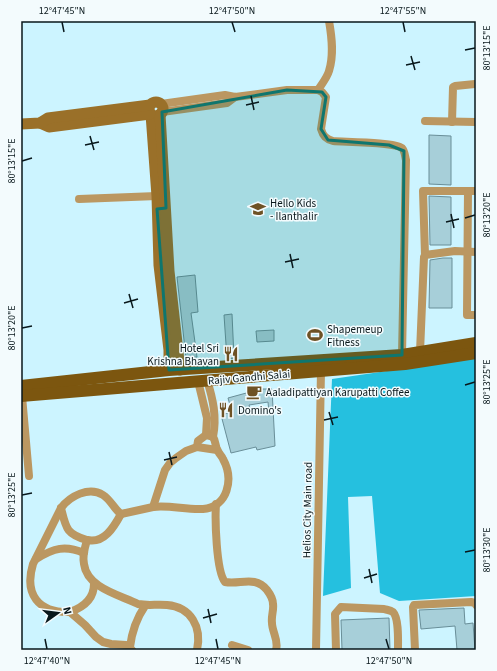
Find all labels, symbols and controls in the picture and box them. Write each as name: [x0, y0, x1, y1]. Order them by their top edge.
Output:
text: 12°47'45"N: [39, 4, 85, 18]
text: 12°47'50"N: [209, 4, 255, 18]
text: 12°47'55"N: [380, 4, 426, 18]
text: 80°13'15"E: [480, 25, 494, 71]
text: 80°13'15"E: [5, 138, 19, 184]
text: 80°13'20"E: [480, 192, 494, 238]
place label: Hello Kids - Ilanthalir: [270, 196, 318, 224]
school or university icon: Hello Kids - Ilanthalir: [249, 200, 267, 218]
text: 80°13'20"E: [5, 305, 19, 351]
place label: Shapemeup Fitness: [327, 322, 383, 350]
sports icon: Shapemeup Fitness: [306, 326, 324, 344]
place label: Hotel Sri Krishna Bhavan: [147, 341, 219, 369]
restaurant icon: Hotel Sri Krishna Bhavan: [222, 345, 240, 363]
text: 80°13'25"E: [480, 359, 494, 405]
street label: Rajiv Gandhi Salai: [207, 366, 291, 389]
cafe icon: Aaladipattiyan Karupatti Coffee: [245, 383, 263, 401]
place label: Aaladipattiyan Karupatti Coffee: [266, 385, 410, 400]
restaurant icon: Domino's: [217, 401, 235, 419]
place label: Domino's: [238, 403, 282, 418]
street label: Helios City Main road: [299, 462, 316, 558]
text: 80°13'25"E: [5, 472, 19, 518]
text: 80°13'30"E: [480, 527, 494, 573]
north arrow: [38, 593, 78, 633]
text: N: [59, 605, 75, 616]
text: 12°47'40"N: [24, 654, 70, 668]
text: 12°47'45"N: [195, 654, 241, 668]
text: 12°47'50"N: [366, 654, 412, 668]

